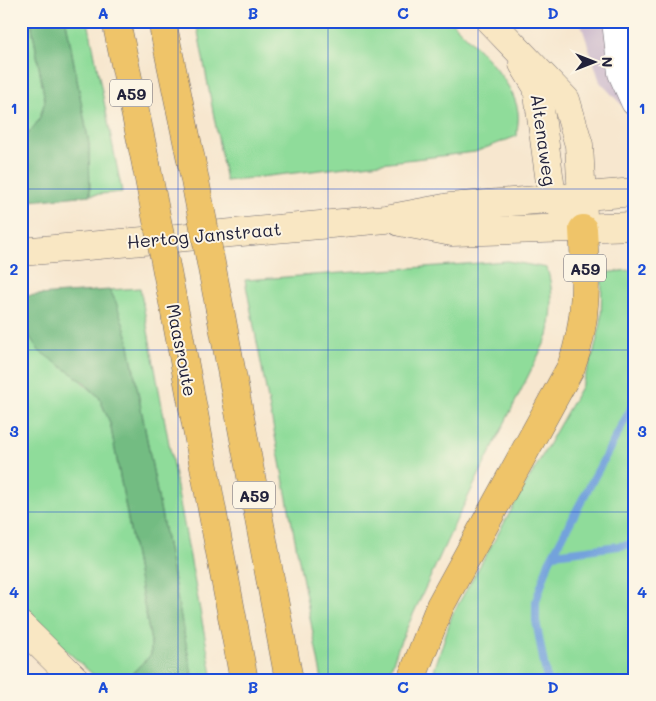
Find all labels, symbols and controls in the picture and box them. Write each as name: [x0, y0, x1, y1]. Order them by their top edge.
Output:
text: A: [97, 2, 109, 23]
text: B: [248, 2, 258, 23]
text: C: [397, 2, 409, 23]
text: D: [547, 2, 559, 23]
north arrow: [568, 38, 618, 88]
text: N: [598, 57, 617, 67]
road number: A59: [110, 80, 152, 106]
street label: Altenaweg: [526, 92, 562, 188]
text: 1: [10, 97, 18, 118]
text: 1: [638, 97, 646, 118]
street label: Hertog Janstraat: [126, 216, 282, 254]
road number: A59: [564, 254, 606, 282]
text: 2: [10, 258, 19, 279]
text: 2: [638, 258, 647, 279]
street label: Maasroute: [161, 302, 203, 398]
text: 3: [9, 420, 19, 441]
text: 3: [637, 420, 647, 441]
road number: A59: [233, 482, 275, 508]
text: 4: [9, 581, 19, 602]
text: 4: [637, 581, 647, 602]
text: A: [97, 676, 109, 697]
text: B: [248, 676, 258, 697]
text: C: [397, 676, 409, 697]
text: D: [547, 676, 559, 697]

